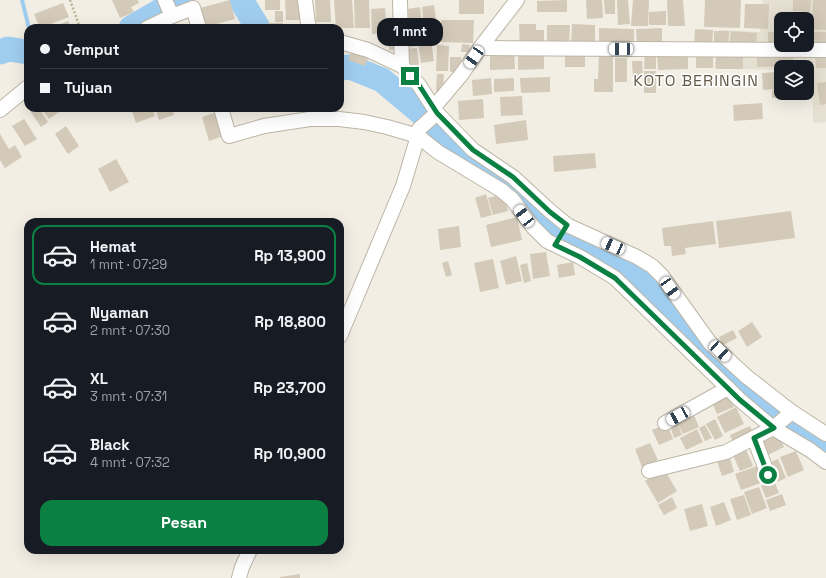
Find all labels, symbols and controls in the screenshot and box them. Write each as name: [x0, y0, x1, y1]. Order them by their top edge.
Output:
map controls: [774, 12, 814, 100]
button: locate: [774, 12, 814, 52]
callout: 1 mnt: [377, 18, 443, 46]
text: 1 mnt: [393, 23, 427, 40]
text: Jemput: [64, 40, 120, 59]
car: [609, 43, 633, 55]
car: [462, 44, 486, 70]
button: layers: [774, 60, 814, 100]
route end: [401, 67, 419, 85]
district label: KOTO BERINGIN: [633, 70, 759, 91]
text: Tujuan: [64, 78, 112, 97]
car: [512, 203, 536, 229]
car: [600, 236, 626, 256]
icon: car: [42, 237, 78, 273]
text: Hemat: [90, 237, 136, 256]
text: Rp 13,900: [254, 246, 326, 265]
text: 1 mnt · 07:29: [90, 256, 167, 273]
car: [658, 275, 682, 301]
icon: car: [42, 303, 78, 339]
text: Nyaman: [90, 303, 149, 322]
text: Rp 18,800: [255, 312, 326, 331]
text: 2 mnt · 07:30: [90, 322, 170, 339]
car: [707, 338, 733, 364]
icon: car: [42, 369, 78, 405]
text: XL: [90, 369, 108, 388]
text: Rp 23,700: [254, 378, 326, 397]
text: 3 mnt · 07:31: [90, 388, 167, 405]
car: [665, 405, 691, 427]
icon: car: [42, 435, 78, 471]
text: Black: [90, 435, 130, 454]
text: Rp 10,900: [254, 444, 326, 463]
text: 4 mnt · 07:32: [90, 454, 170, 471]
route start: [759, 466, 777, 484]
button: Pesan: [40, 500, 328, 546]

